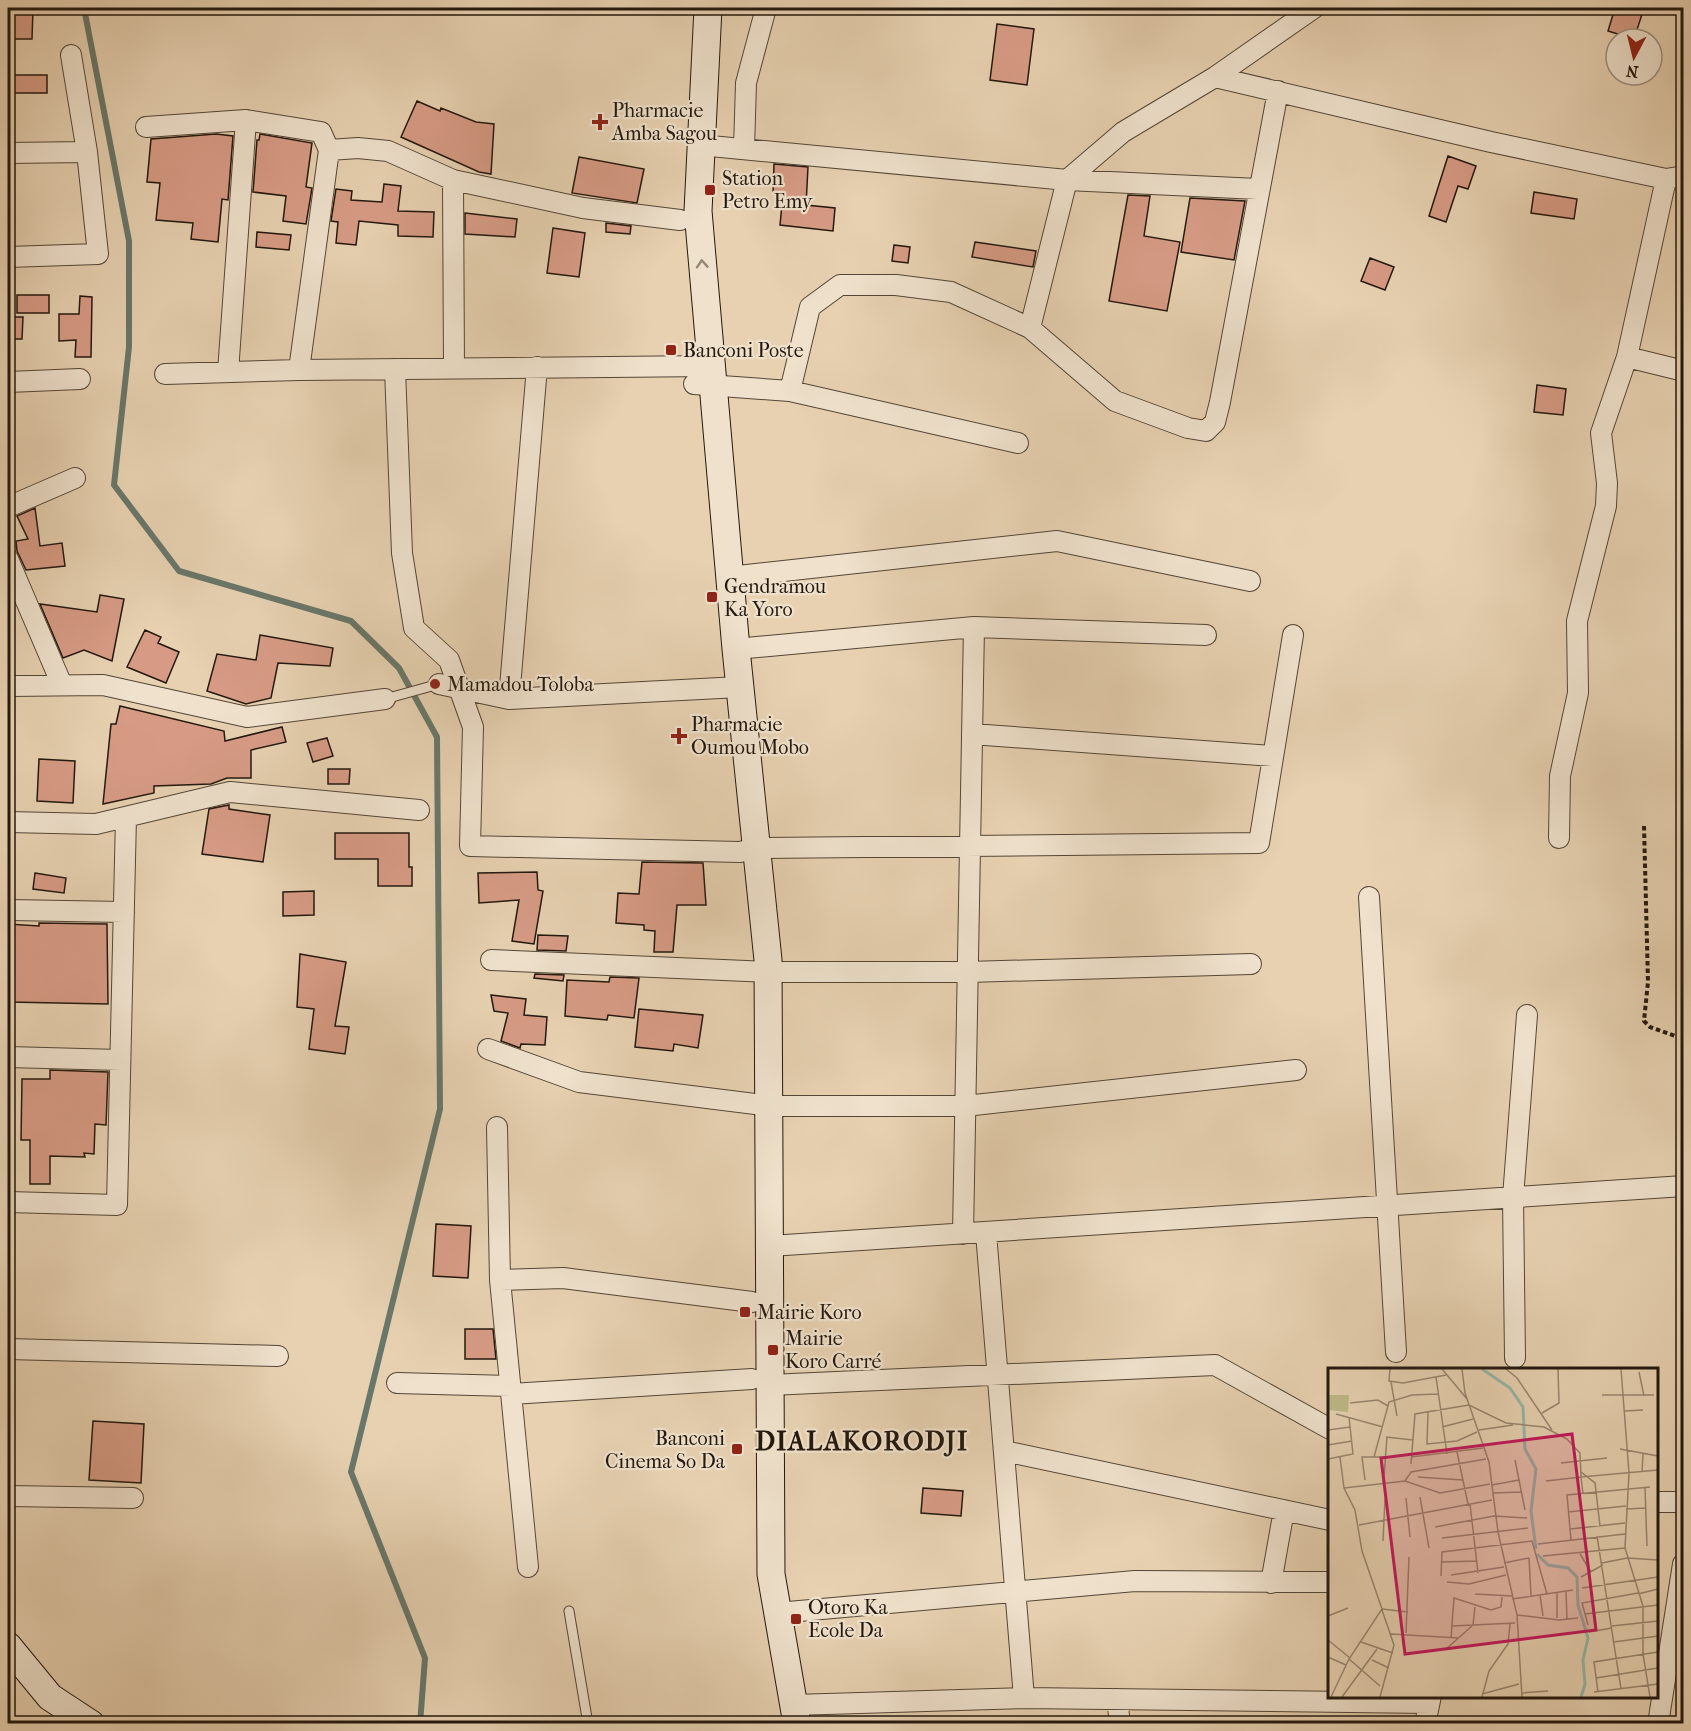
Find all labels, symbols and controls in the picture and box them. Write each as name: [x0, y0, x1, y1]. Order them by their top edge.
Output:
north arrow: [1604, 27, 1664, 87]
text: N: [1624, 61, 1639, 82]
place label: Pharmacie Amba Sagou: [611, 99, 718, 145]
marker: Pharmacie Amba Sagou: [593, 115, 607, 129]
place label: Station Petro Emy: [722, 167, 814, 213]
marker: Station Petro Emy: [703, 183, 717, 197]
one-way arrow: [695, 259, 708, 268]
place label: Banconi Poste: [683, 339, 804, 362]
marker: Banconi Poste: [664, 343, 678, 357]
place label: Gendramou Ka Yoro: [724, 575, 827, 621]
marker: Gendramou Ka Yoro: [705, 590, 719, 604]
place label: Mamadou Toloba: [447, 673, 594, 696]
marker: Mamadou Toloba: [428, 677, 442, 691]
place label: Pharmacie Oumou Mobo: [691, 713, 809, 759]
marker: Pharmacie Oumou Mobo: [672, 729, 686, 743]
place label: Mairie Koro: [757, 1301, 862, 1324]
marker: Mairie Koro: [738, 1305, 752, 1319]
place label: Mairie Koro Carré: [785, 1327, 882, 1373]
marker: Mairie Koro Carré: [766, 1343, 780, 1357]
inset map: [1328, 1368, 1658, 1698]
district label: DIALAKORODJI: [755, 1426, 969, 1457]
place label: Banconi Cinema So Da: [605, 1427, 726, 1473]
marker: Banconi Cinema So Da: [730, 1442, 744, 1456]
place label: Otoro Ka Ecole Da: [808, 1596, 889, 1642]
marker: Otoro Ka Ecole Da: [789, 1612, 803, 1626]

